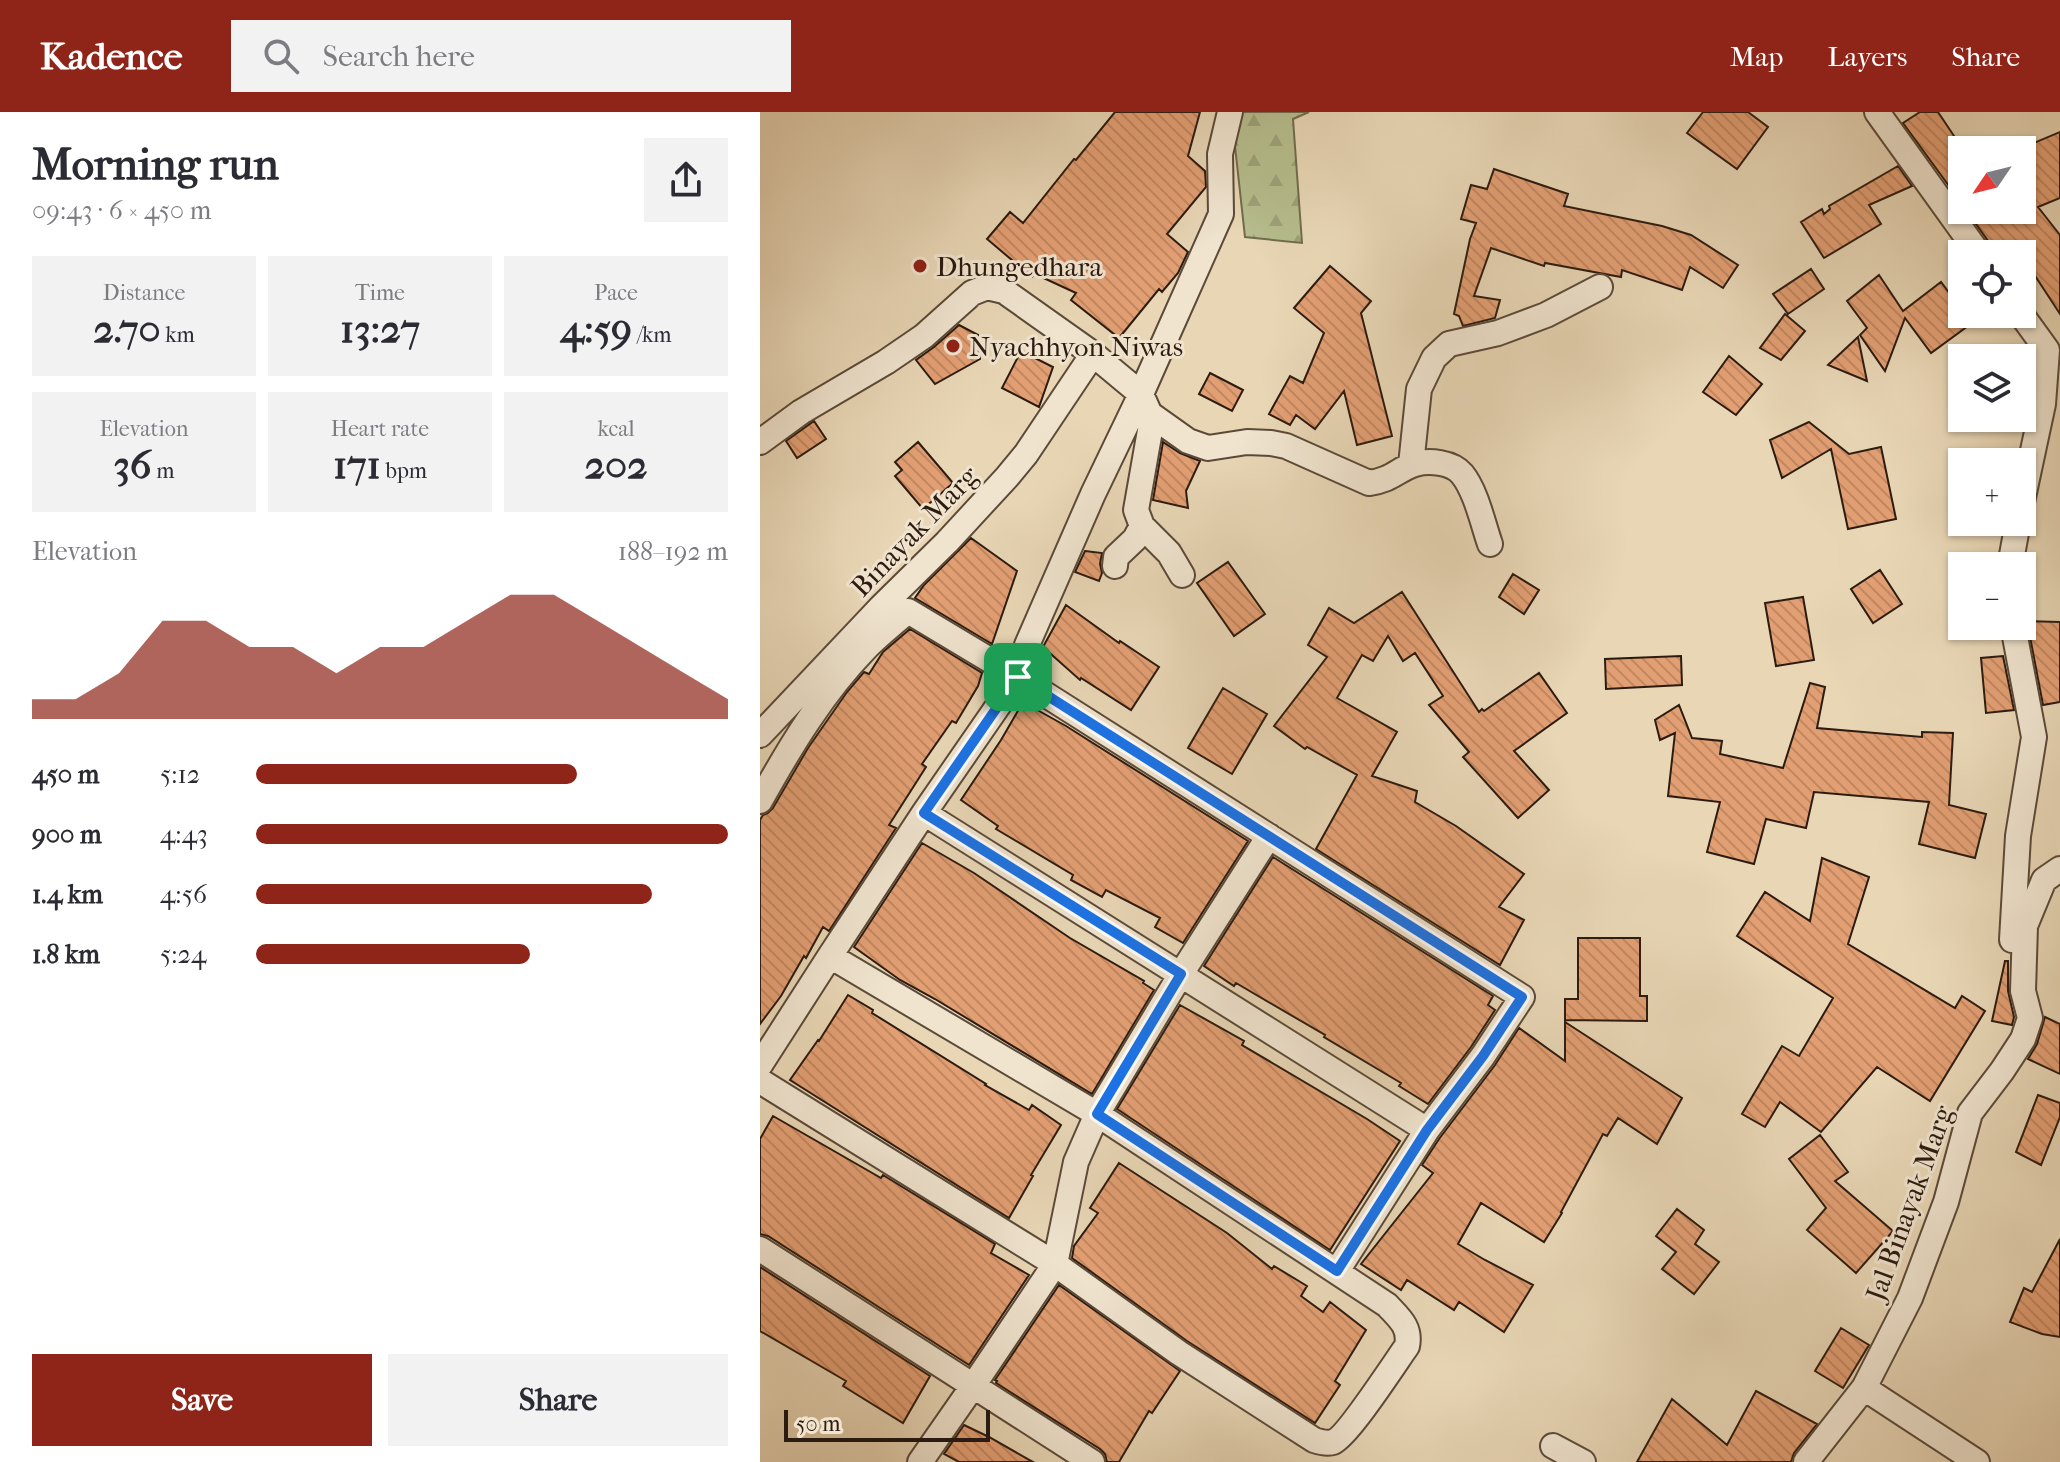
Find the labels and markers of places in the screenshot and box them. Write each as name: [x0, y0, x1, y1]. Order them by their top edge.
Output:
place label: Dhungedhara: [936, 250, 1103, 283]
marker: Dhungedhara: [911, 257, 929, 275]
place label: Nyachhyon Niwas: [969, 330, 1183, 363]
marker: Nyachhyon Niwas: [944, 337, 962, 355]
pin: [984, 643, 1052, 711]

